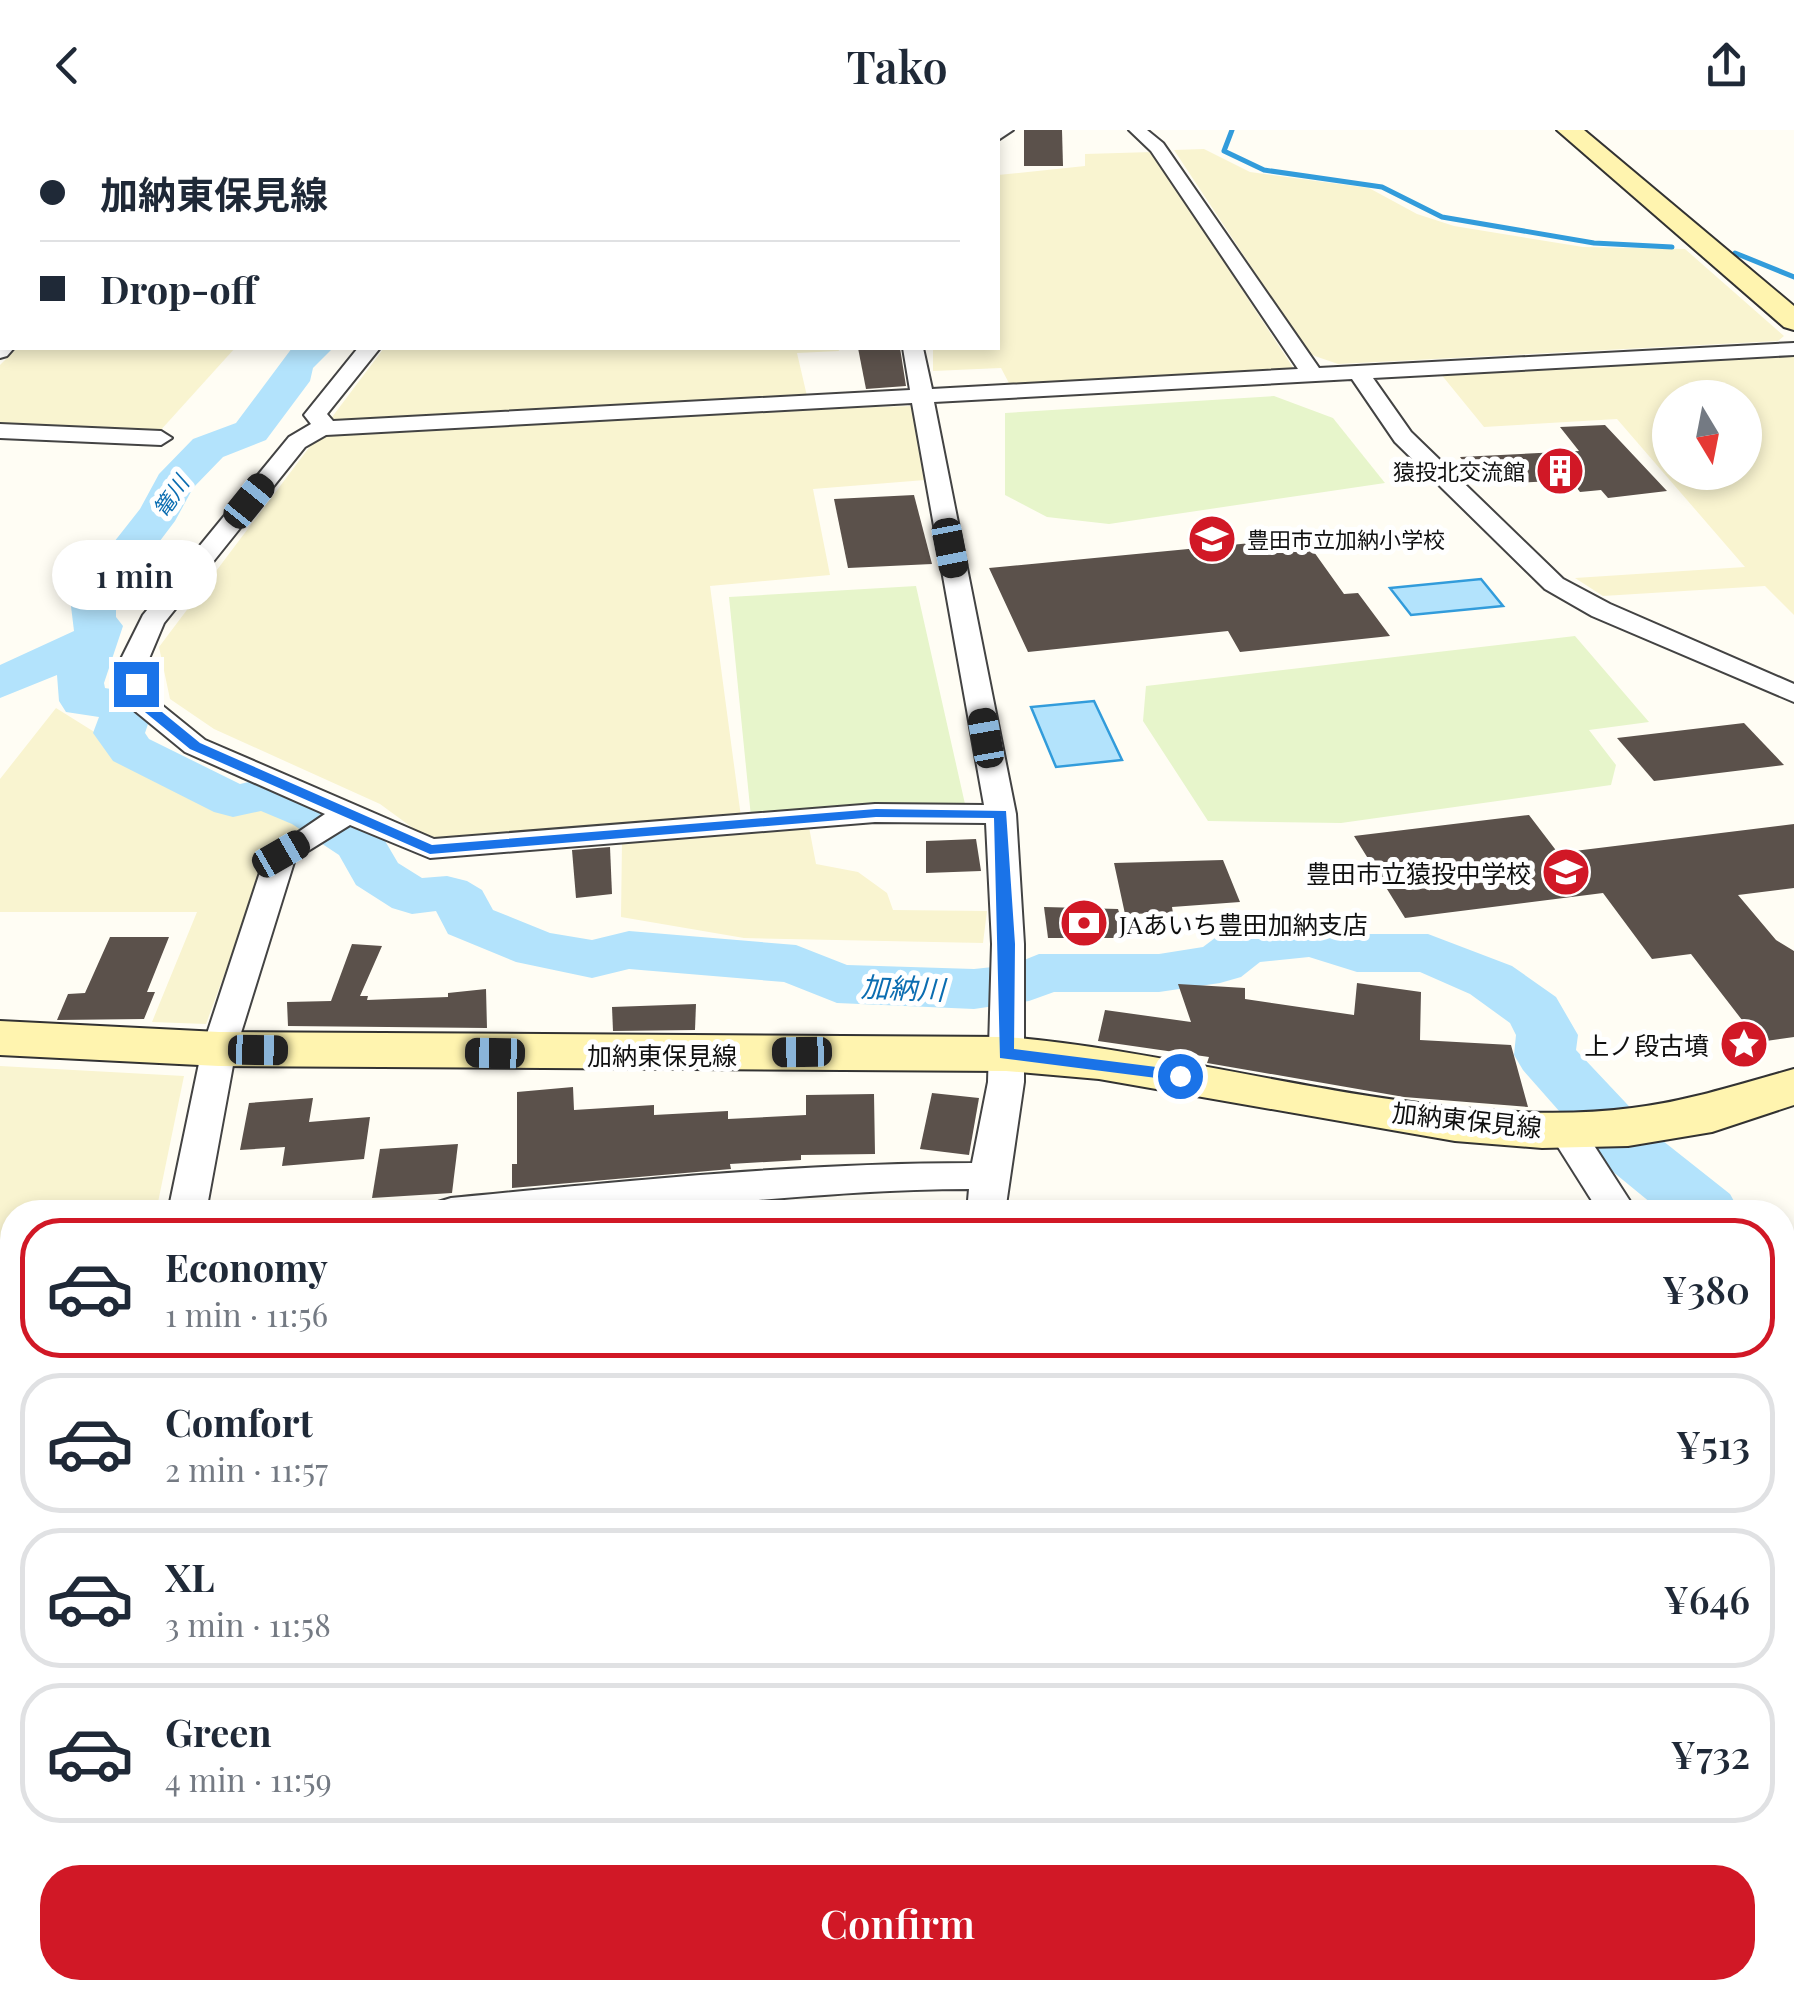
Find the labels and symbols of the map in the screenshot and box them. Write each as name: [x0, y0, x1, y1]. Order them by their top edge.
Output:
north arrow: [1652, 380, 1762, 490]
building icon: 猿投北交流館: [1534, 445, 1586, 497]
place label: 猿投北交流館: [1393, 456, 1525, 486]
water label: 篭川: [145, 468, 196, 523]
car: [218, 468, 280, 534]
school or university icon: 豊田市立加納小学校: [1186, 513, 1238, 565]
car: [930, 516, 970, 580]
place label: 豊田市立加納小学校: [1247, 524, 1445, 554]
callout: 1 min: [54, 539, 218, 609]
route end: [114, 662, 159, 707]
car: [966, 706, 1006, 770]
car: [248, 826, 314, 882]
school or university icon: 豊田市立猿投中学校: [1540, 846, 1592, 898]
place label: 豊田市立猿投中学校: [1306, 856, 1531, 889]
bank icon: JAあいち豊田加納支店: [1058, 897, 1110, 949]
place label: JAあいち豊田加納支店: [1118, 907, 1368, 940]
water label: 加納川: [860, 967, 949, 1007]
place icon: 上ノ段古墳: [1718, 1018, 1770, 1070]
place label: 上ノ段古墳: [1584, 1028, 1709, 1061]
car: [228, 1034, 288, 1066]
car: [772, 1036, 832, 1068]
car: [465, 1037, 525, 1069]
street label: 加納東保見線: [587, 1038, 737, 1071]
route start: [1158, 1054, 1203, 1099]
street label: 加納東保見線: [1391, 1095, 1543, 1143]

